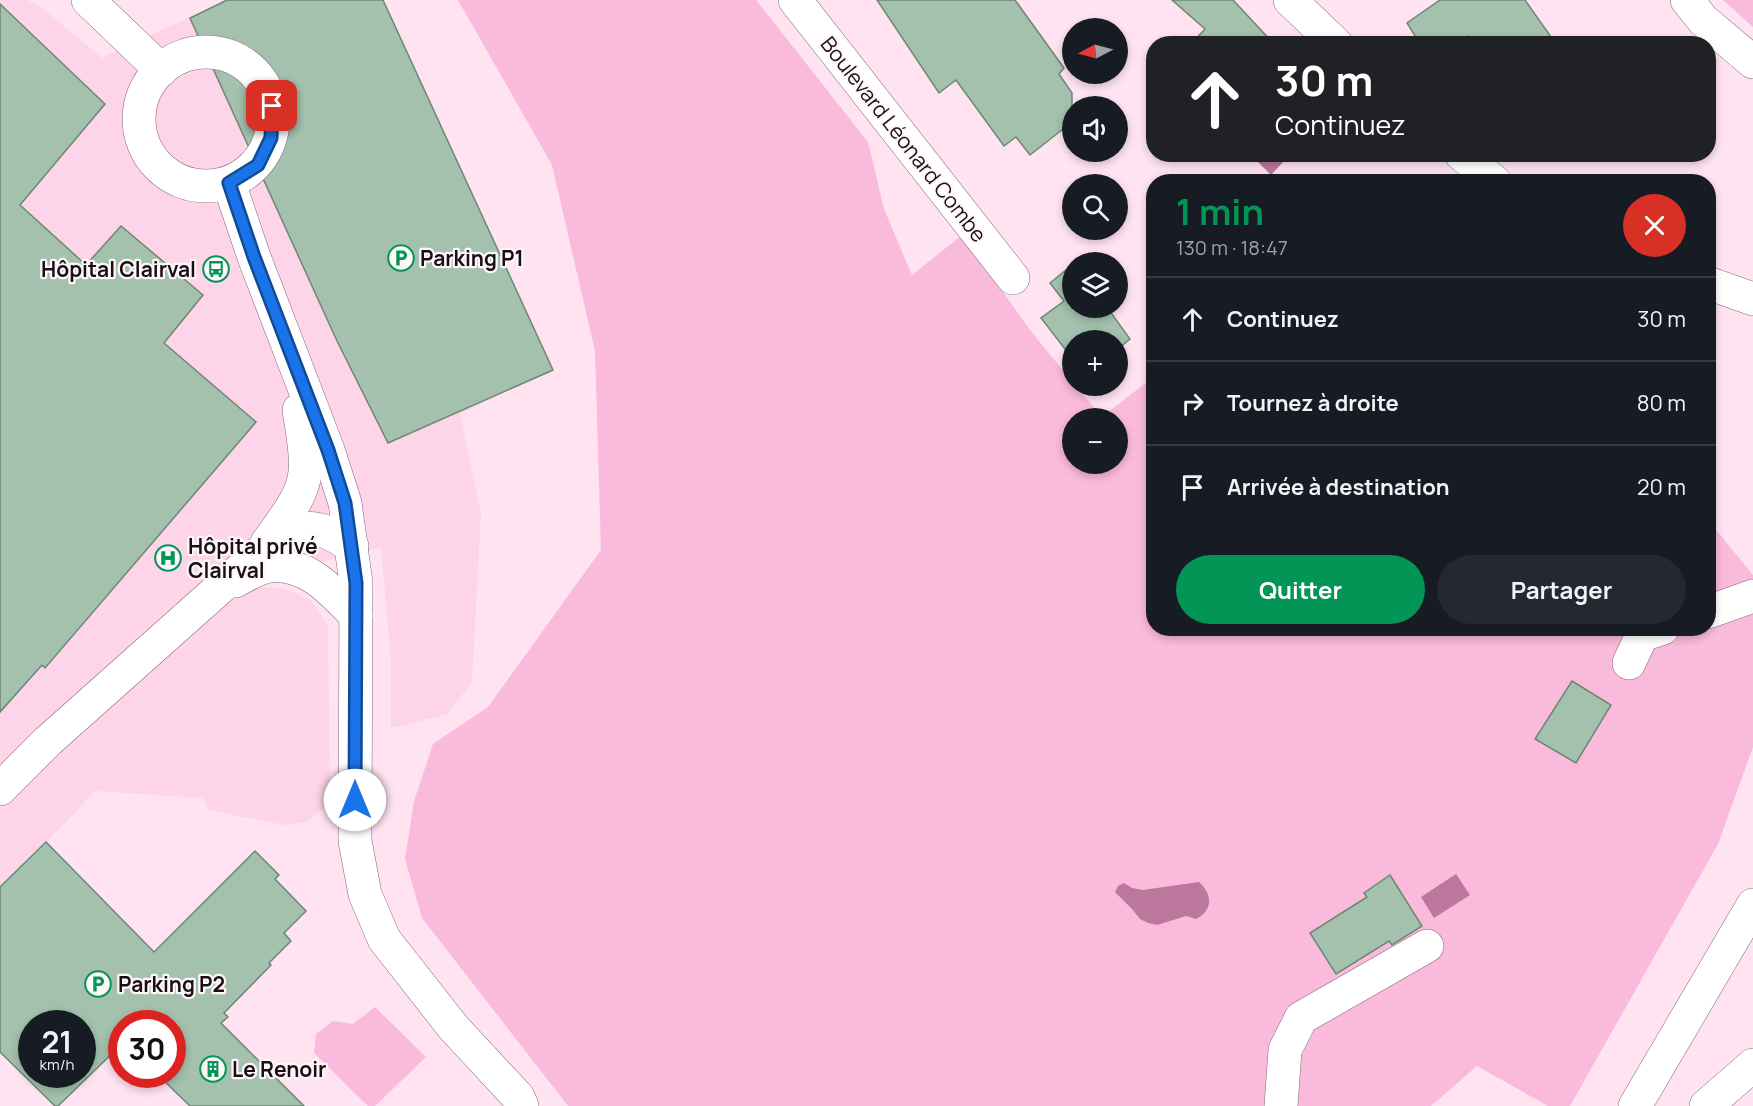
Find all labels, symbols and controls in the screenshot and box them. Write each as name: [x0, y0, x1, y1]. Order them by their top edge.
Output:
north arrow: [1062, 18, 1128, 84]
map controls: [1062, 18, 1128, 474]
street label: Boulevard Léonard Combe: [815, 30, 993, 248]
text: 30 m: [1275, 51, 1373, 109]
icon: ahead: [1176, 60, 1254, 138]
pin: [246, 80, 297, 131]
icon: arrive: [255, 89, 288, 122]
button: sound: [1062, 96, 1128, 162]
text: Continuez: [1275, 106, 1406, 143]
button: search: [1062, 174, 1128, 240]
text: 1 min: [1176, 187, 1264, 236]
button: close: [1623, 194, 1686, 257]
text: 130 m · 18:47: [1176, 234, 1288, 261]
parking icon: Parking P1: [386, 243, 416, 273]
place label: Parking P1: [420, 244, 524, 272]
button: layers: [1062, 252, 1128, 318]
bus stop icon: Hôpital Clairval: [201, 254, 231, 284]
place label: Hôpital Clairval: [41, 255, 196, 283]
icon: ahead: [1176, 303, 1209, 336]
text: Continuez: [1227, 304, 1339, 334]
text: 30 m: [1637, 304, 1686, 334]
button: +: [1062, 330, 1128, 396]
icon: right: [1176, 387, 1209, 420]
text: Tournez à droite: [1227, 388, 1399, 418]
text: 80 m: [1637, 388, 1686, 418]
button: −: [1062, 408, 1128, 474]
icon: arrive: [1176, 471, 1209, 504]
text: Arrivée à destination: [1227, 472, 1450, 502]
text: 20 m: [1637, 472, 1686, 502]
place label: Hôpital privé Clairval: [188, 532, 318, 584]
hospital icon: Hôpital privé Clairval: [153, 543, 183, 573]
button: Quitter: [1176, 555, 1425, 624]
button: Partager: [1437, 555, 1686, 624]
position arrow: [323, 768, 387, 832]
parking icon: Parking P2: [83, 969, 113, 999]
place label: Parking P2: [118, 970, 225, 998]
speed limit sign: 30: [108, 1010, 186, 1088]
text: 21: [41, 1021, 73, 1062]
text: km/h: [40, 1054, 74, 1075]
building icon: Le Renoir: [198, 1054, 228, 1084]
place label: Le Renoir: [232, 1055, 326, 1083]

